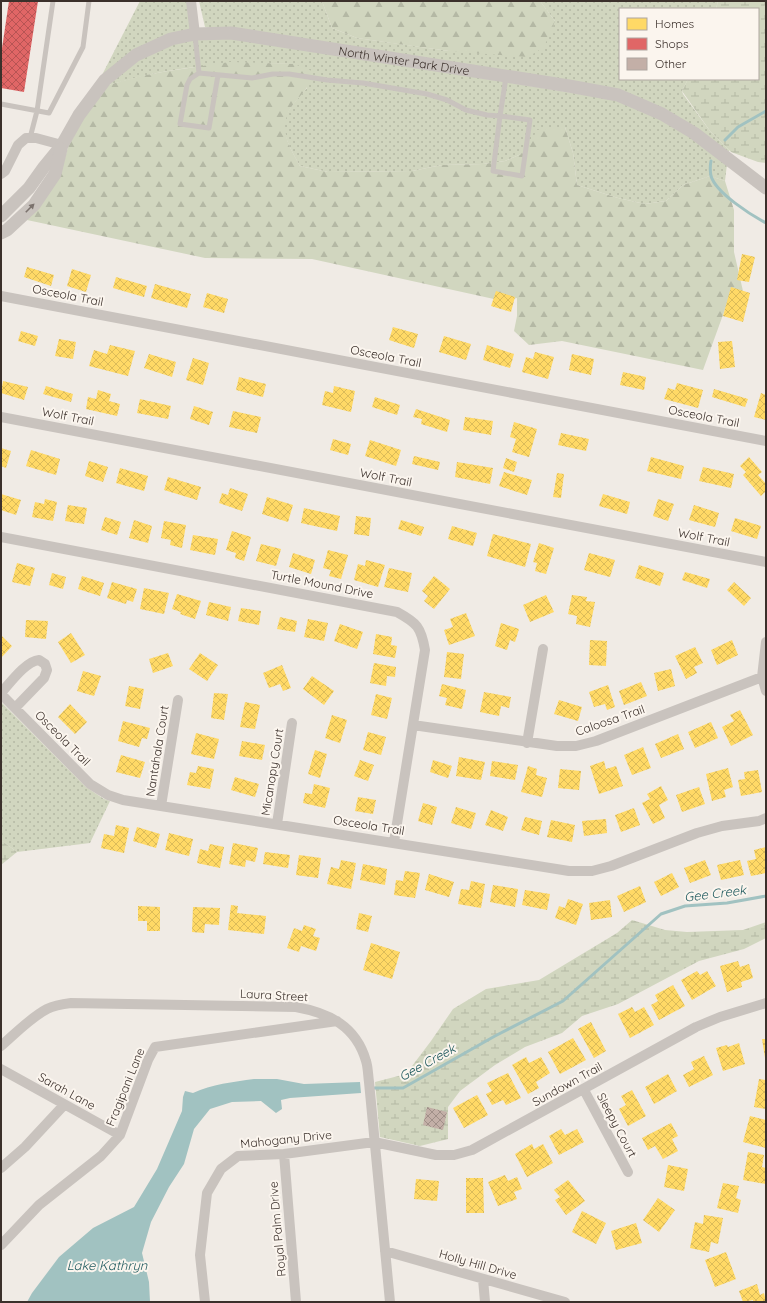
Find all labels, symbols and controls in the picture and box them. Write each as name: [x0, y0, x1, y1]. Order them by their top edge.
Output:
legend: [619, 8, 759, 80]
text: Homes: [655, 16, 695, 31]
text: Shops: [655, 36, 689, 51]
street label: North Winter Park Drive: [338, 42, 471, 78]
text: Other: [655, 56, 687, 71]
one-way arrow: [26, 203, 35, 213]
street label: Osceola Trail: [31, 281, 105, 309]
street label: Osceola Trail: [349, 342, 423, 370]
street label: Osceola Trail: [667, 402, 741, 430]
street label: Wolf Trail: [41, 404, 95, 428]
street label: Wolf Trail: [359, 465, 413, 489]
street label: Wolf Trail: [677, 525, 731, 549]
street label: Turtle Mound Drive: [269, 567, 375, 601]
street label: Caloosa Trail: [573, 701, 647, 739]
street label: Nantahala Court: [142, 704, 172, 798]
street label: Osceola Trail: [32, 707, 94, 769]
street label: Micanopy Court: [258, 727, 286, 817]
street label: Osceola Trail: [332, 812, 406, 838]
water label: Gee Creek: [683, 881, 748, 905]
street label: Laura Street: [240, 986, 308, 1004]
water label: Gee Creek: [396, 1039, 459, 1084]
street label: Fragipani Lane: [102, 1045, 148, 1128]
street label: Sundown Trail: [529, 1059, 605, 1109]
street label: Sarah Lane: [36, 1069, 98, 1113]
street label: Sleepy Court: [594, 1090, 640, 1160]
street label: Mahogany Drive: [240, 1127, 333, 1151]
street label: Royal Palm Drive: [265, 1181, 289, 1277]
street label: Holly Hill Drive: [437, 1246, 519, 1282]
water label: Lake Kathryn: [67, 1257, 148, 1273]

